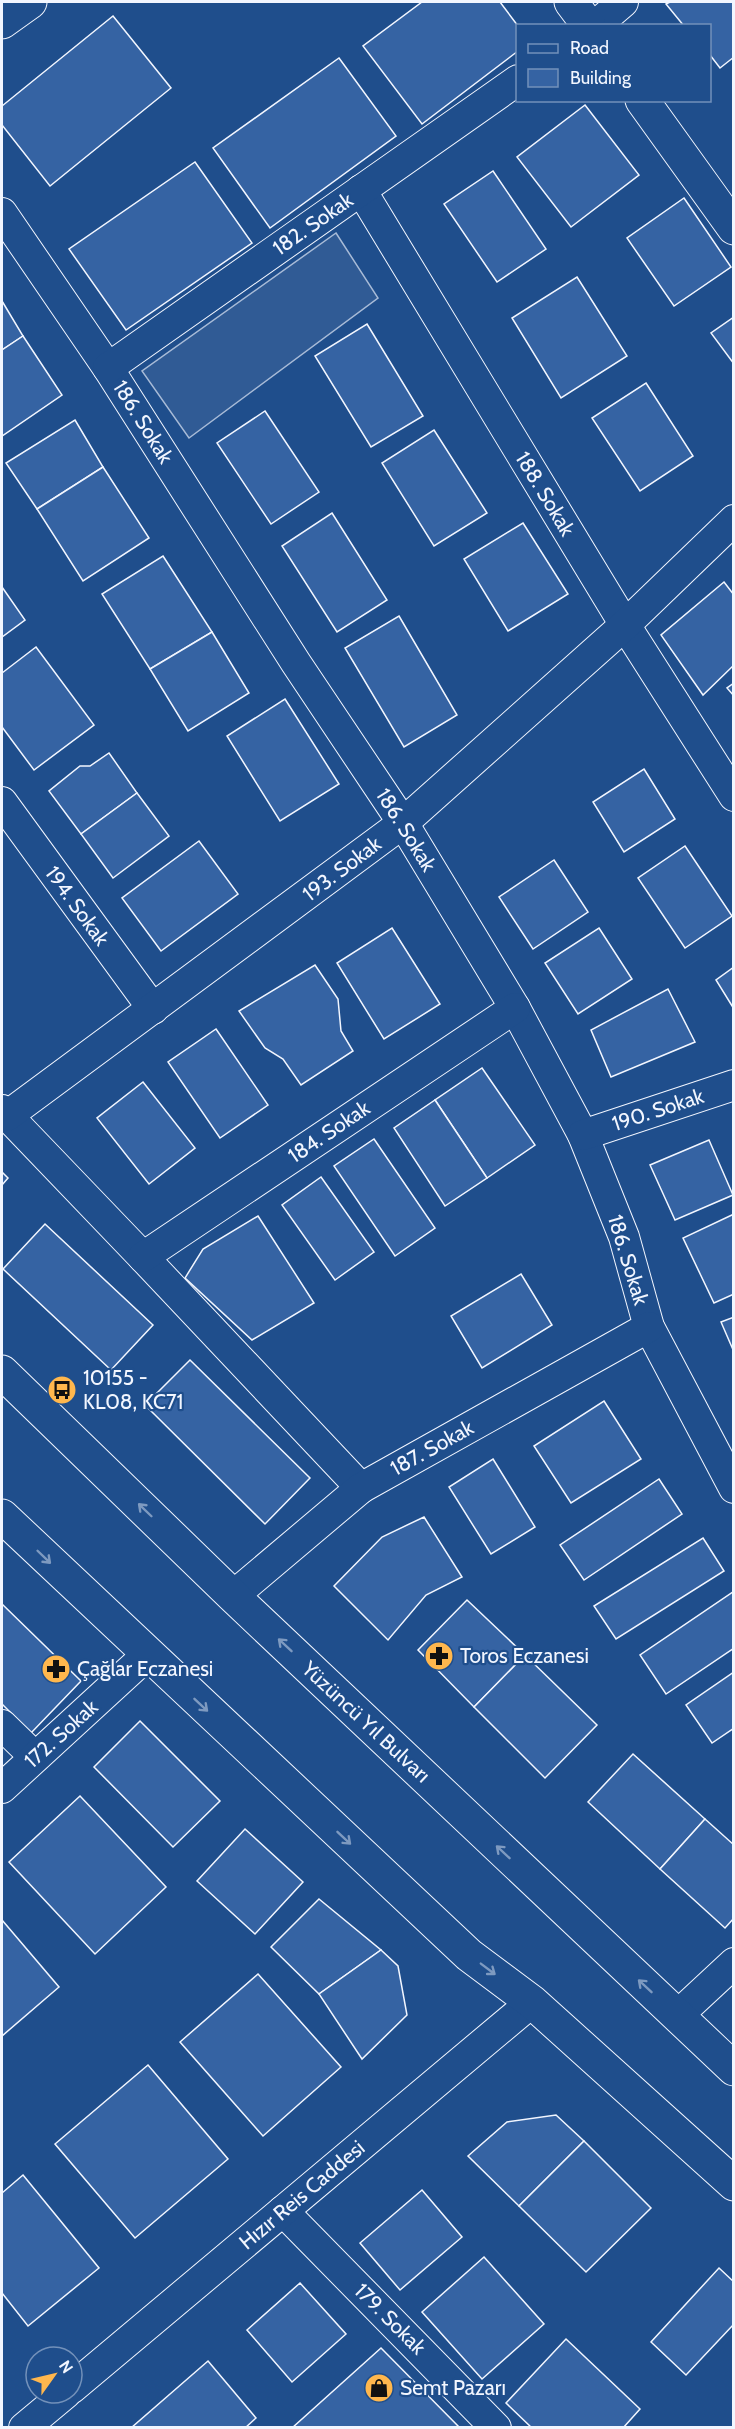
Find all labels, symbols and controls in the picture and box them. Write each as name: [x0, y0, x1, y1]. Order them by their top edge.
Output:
legend: [516, 24, 711, 102]
text: Road: [570, 37, 609, 59]
text: Building: [570, 67, 632, 89]
street label: 182. Sokak: [268, 187, 358, 260]
street label: 186. Sokak: [108, 376, 179, 468]
street label: 188. Sokak: [511, 447, 581, 541]
street label: 186. Sokak: [371, 784, 442, 876]
street label: 193. Sokak: [298, 831, 386, 906]
street label: 194. Sokak: [40, 861, 115, 951]
street label: 190. Sokak: [609, 1083, 707, 1136]
street label: 184. Sokak: [283, 1095, 375, 1168]
street label: 186. Sokak: [603, 1212, 654, 1309]
place label: 10155 - KL08, KC71: [83, 1365, 183, 1414]
bus stop icon: 10155 - KL08, KC71: [46, 1374, 78, 1406]
street label: 187. Sokak: [386, 1414, 478, 1481]
one-way arrow: [137, 1503, 152, 1518]
one-way arrow: [36, 1549, 51, 1564]
one-way arrow: [278, 1638, 293, 1653]
pharmacy icon: Toros Eczanesi: [423, 1640, 455, 1672]
place label: Toros Eczanesi: [460, 1643, 589, 1668]
pharmacy icon: Çağlar Eczanesi: [40, 1653, 72, 1685]
street label: Yüzüncü Yıl Bulvarı: [296, 1655, 436, 1787]
place label: Çağlar Eczanesi: [77, 1656, 213, 1681]
street label: 172. Sokak: [19, 1694, 103, 1773]
one-way arrow: [193, 1698, 208, 1712]
one-way arrow: [336, 1831, 351, 1845]
one-way arrow: [496, 1844, 511, 1859]
one-way arrow: [480, 1962, 496, 1975]
one-way arrow: [637, 1979, 652, 1993]
street label: Hızır Reis Caddesi: [234, 2135, 369, 2254]
street label: 179. Sokak: [349, 2278, 432, 2360]
north arrow: [24, 2345, 84, 2405]
text: N: [55, 2357, 77, 2377]
shop icon: Semt Pazarı: [363, 2372, 395, 2404]
place label: Semt Pazarı: [400, 2375, 506, 2400]

